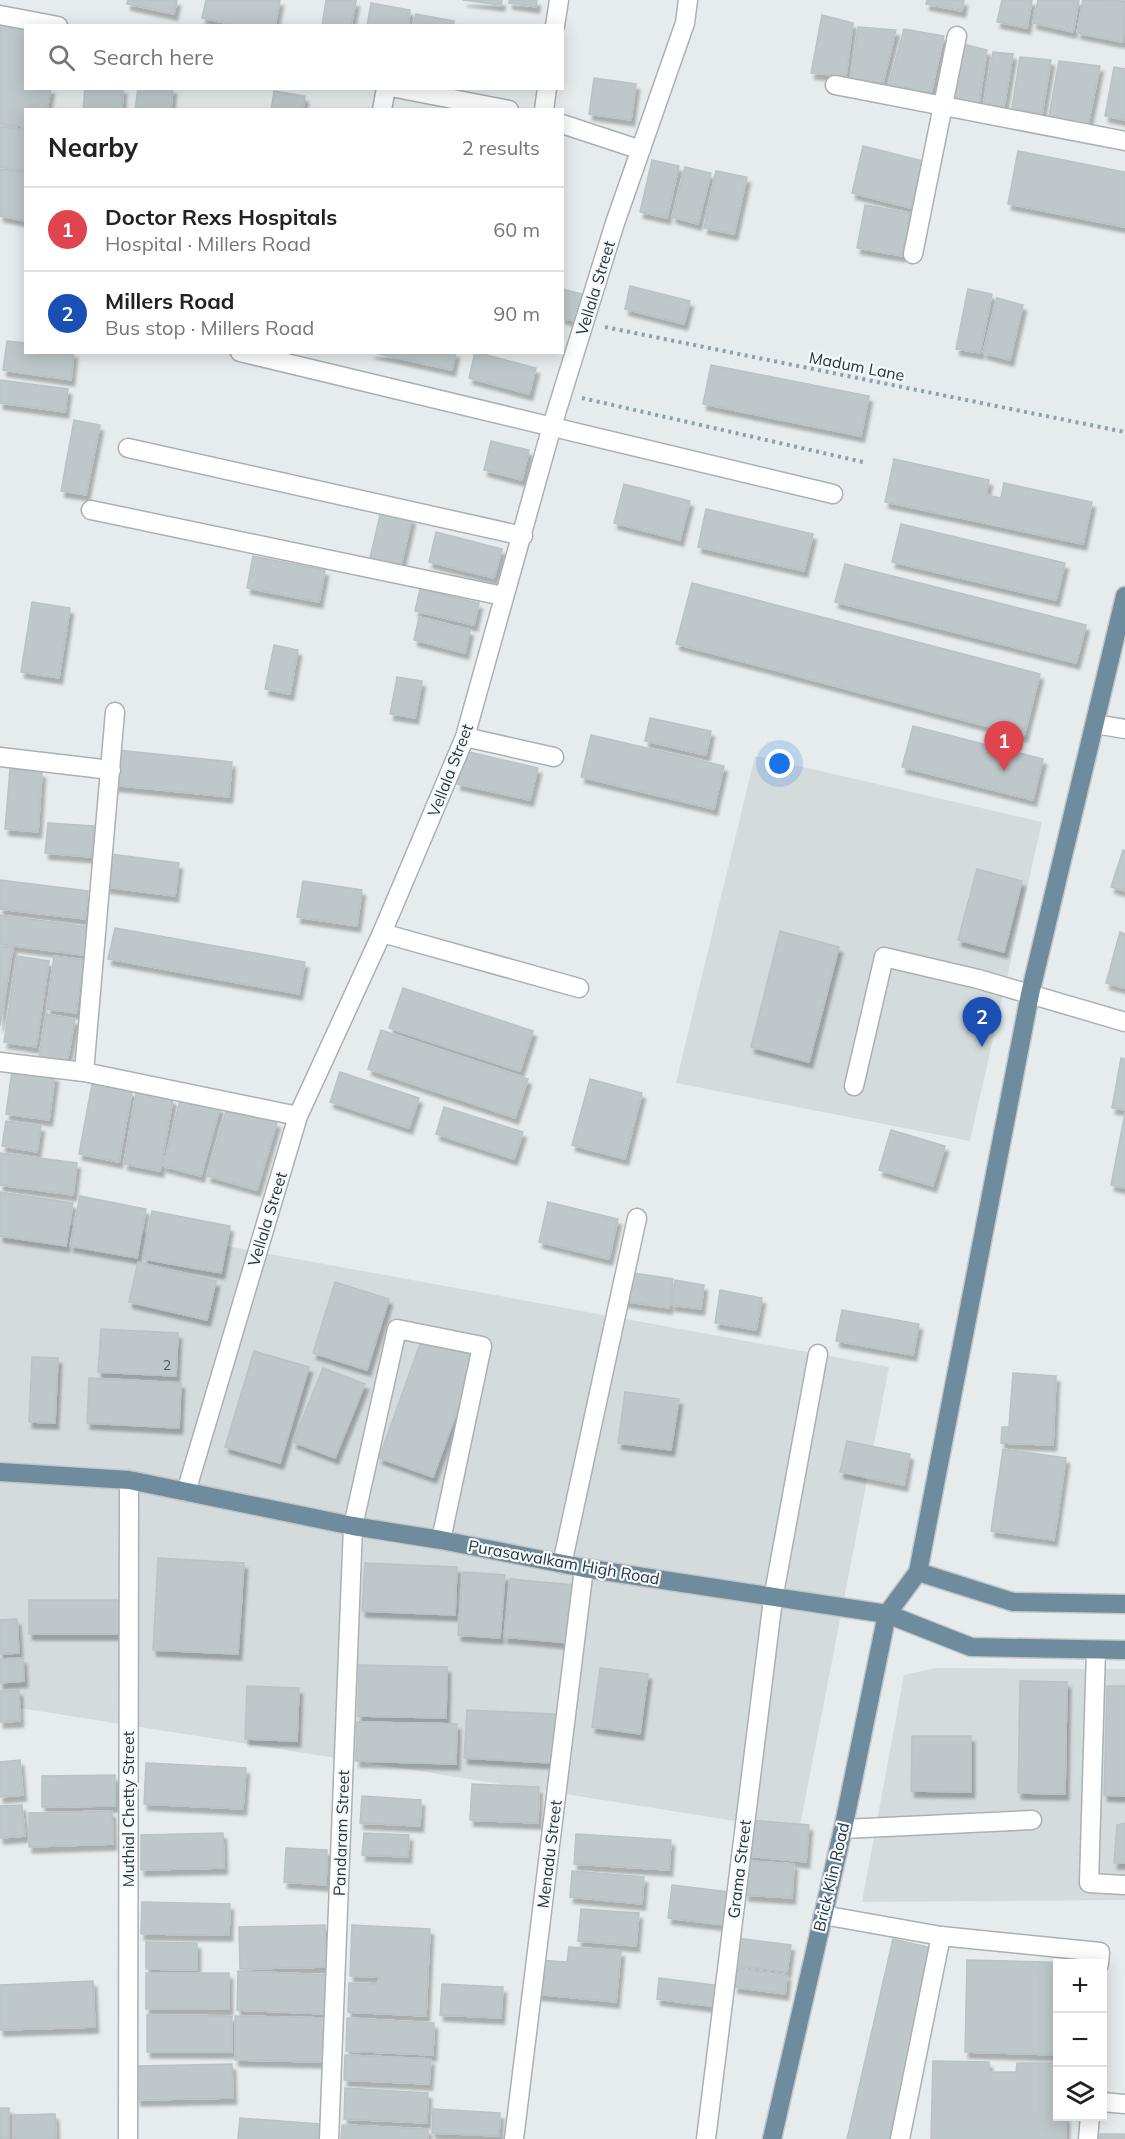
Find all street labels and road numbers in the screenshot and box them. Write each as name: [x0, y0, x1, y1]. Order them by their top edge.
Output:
street label: Vellala Street: [571, 238, 619, 338]
street label: Madum Lane: [808, 347, 906, 385]
street label: Vellala Street: [423, 720, 477, 819]
street label: Vellala Street: [243, 1169, 291, 1269]
street label: Purasawalkam High Road: [467, 1535, 661, 1589]
street label: Muthial Chetty Street: [118, 1730, 138, 1887]
street label: Pandaram Street: [329, 1769, 353, 1896]
street label: Menadu Street: [532, 1798, 566, 1909]
street label: Grama Street: [723, 1818, 755, 1919]
street label: Brick Klin Road: [809, 1820, 853, 1934]

